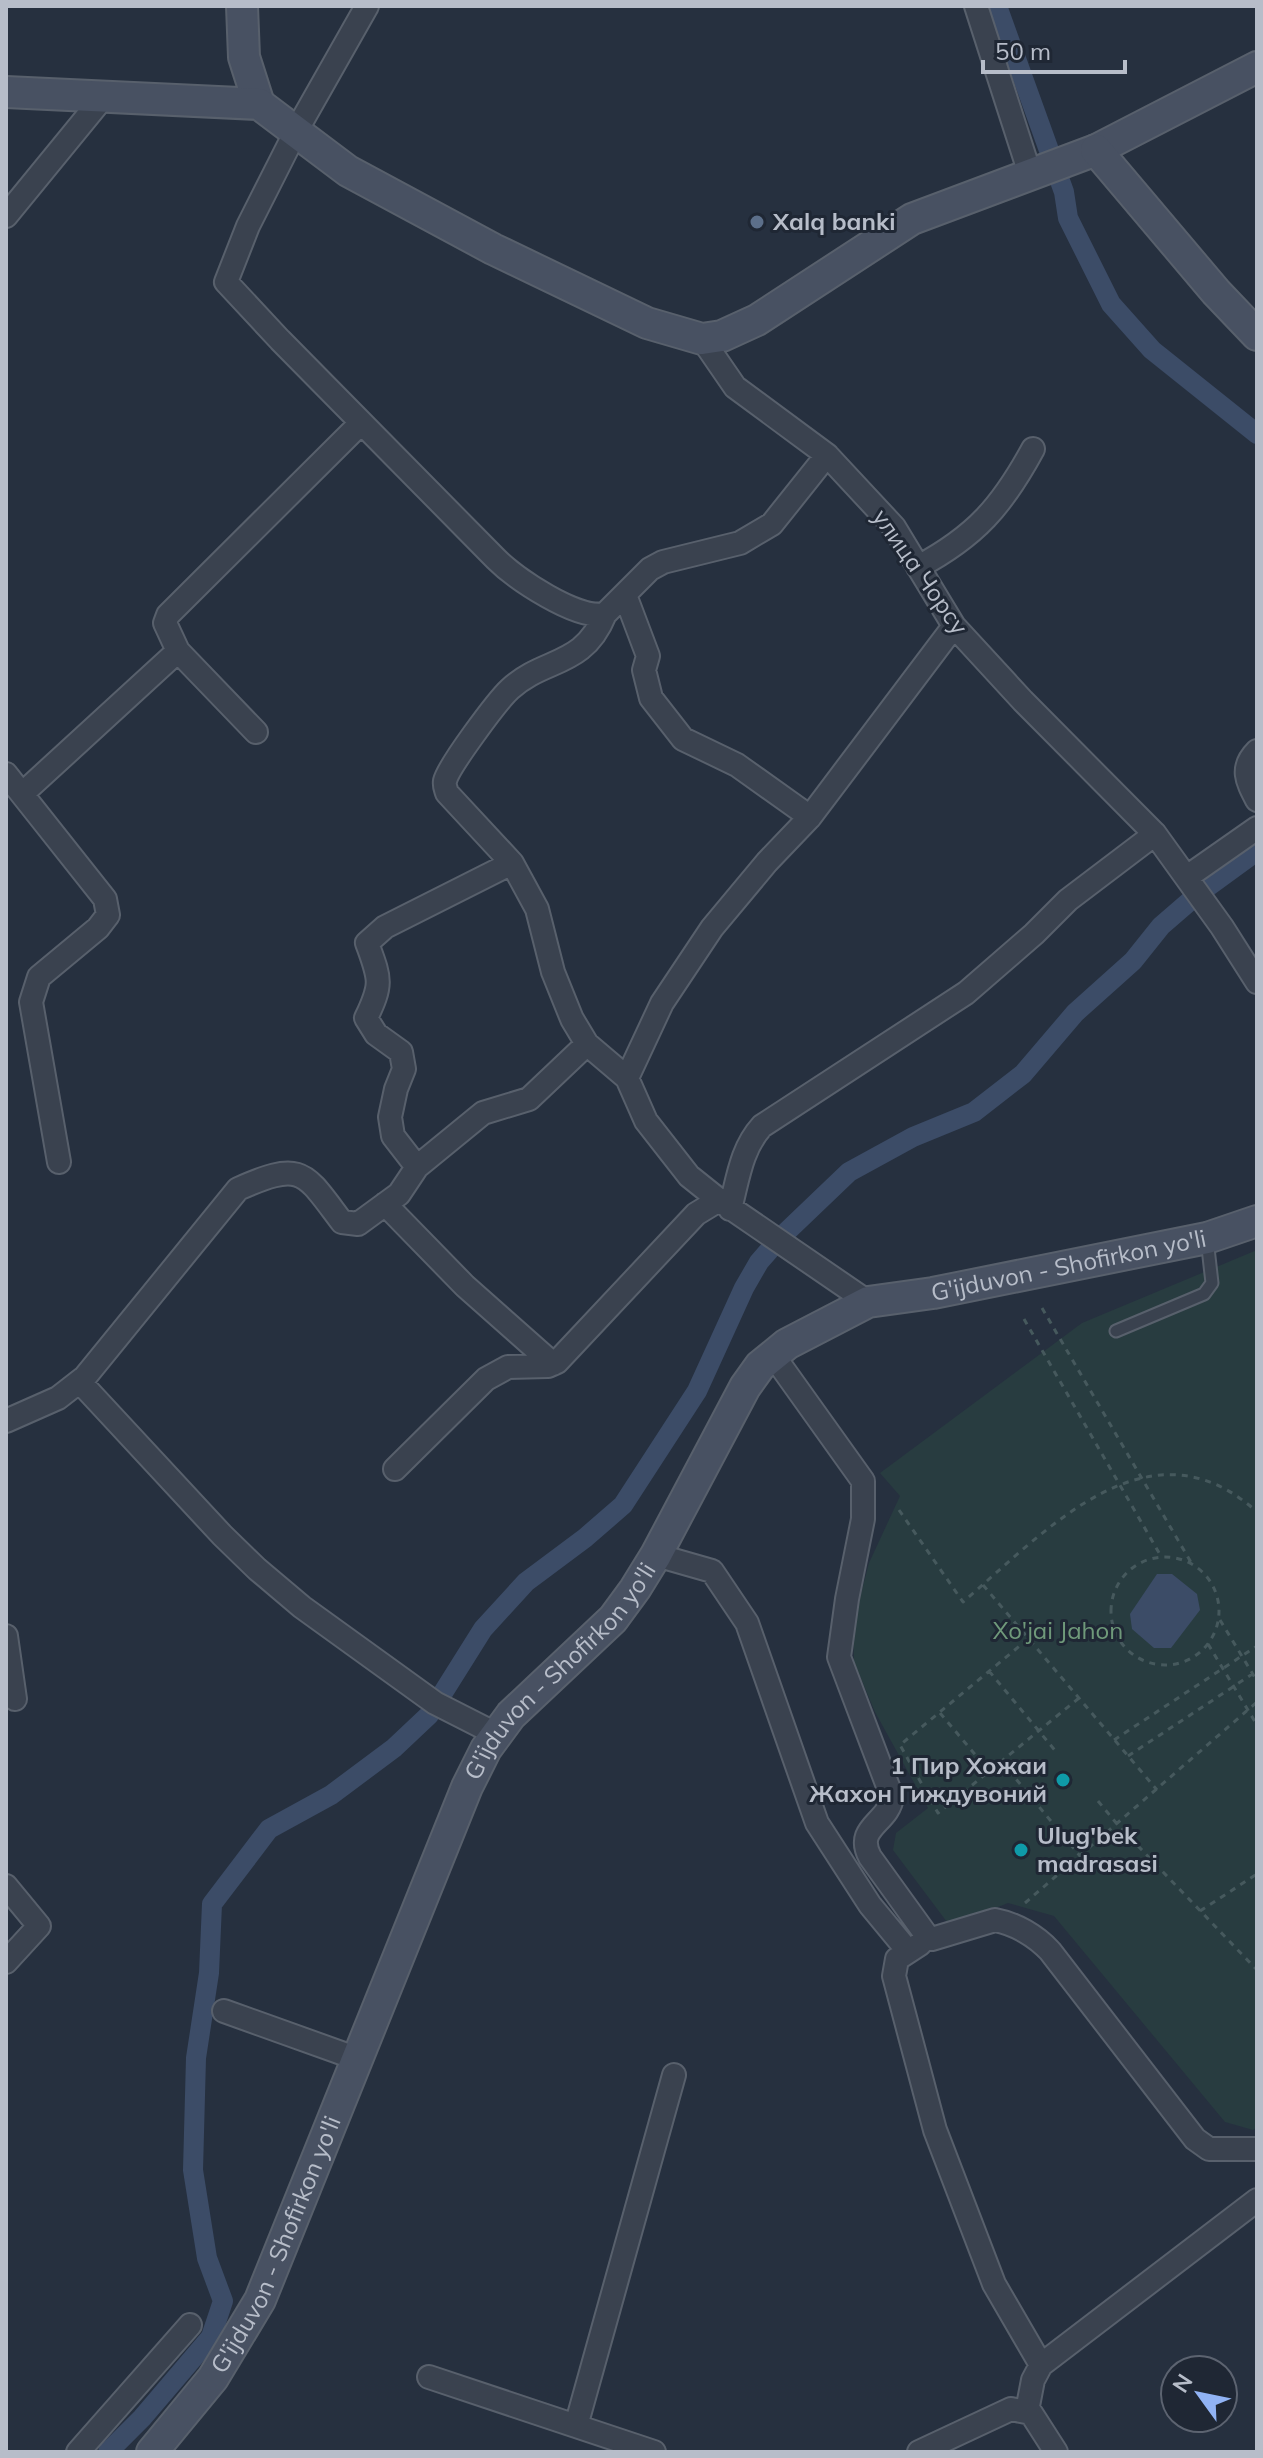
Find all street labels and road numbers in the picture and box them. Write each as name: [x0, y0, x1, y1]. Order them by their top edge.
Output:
street label: улица Чорсу: [867, 503, 975, 640]
street label: G'ijduvon - Shofirkon yo'li: [928, 1223, 1209, 1307]
street label: G'ijduvon - Shofirkon yo'li: [457, 1557, 662, 1784]
street label: G'ijduvon - Shofirkon yo'li: [203, 2111, 347, 2378]

